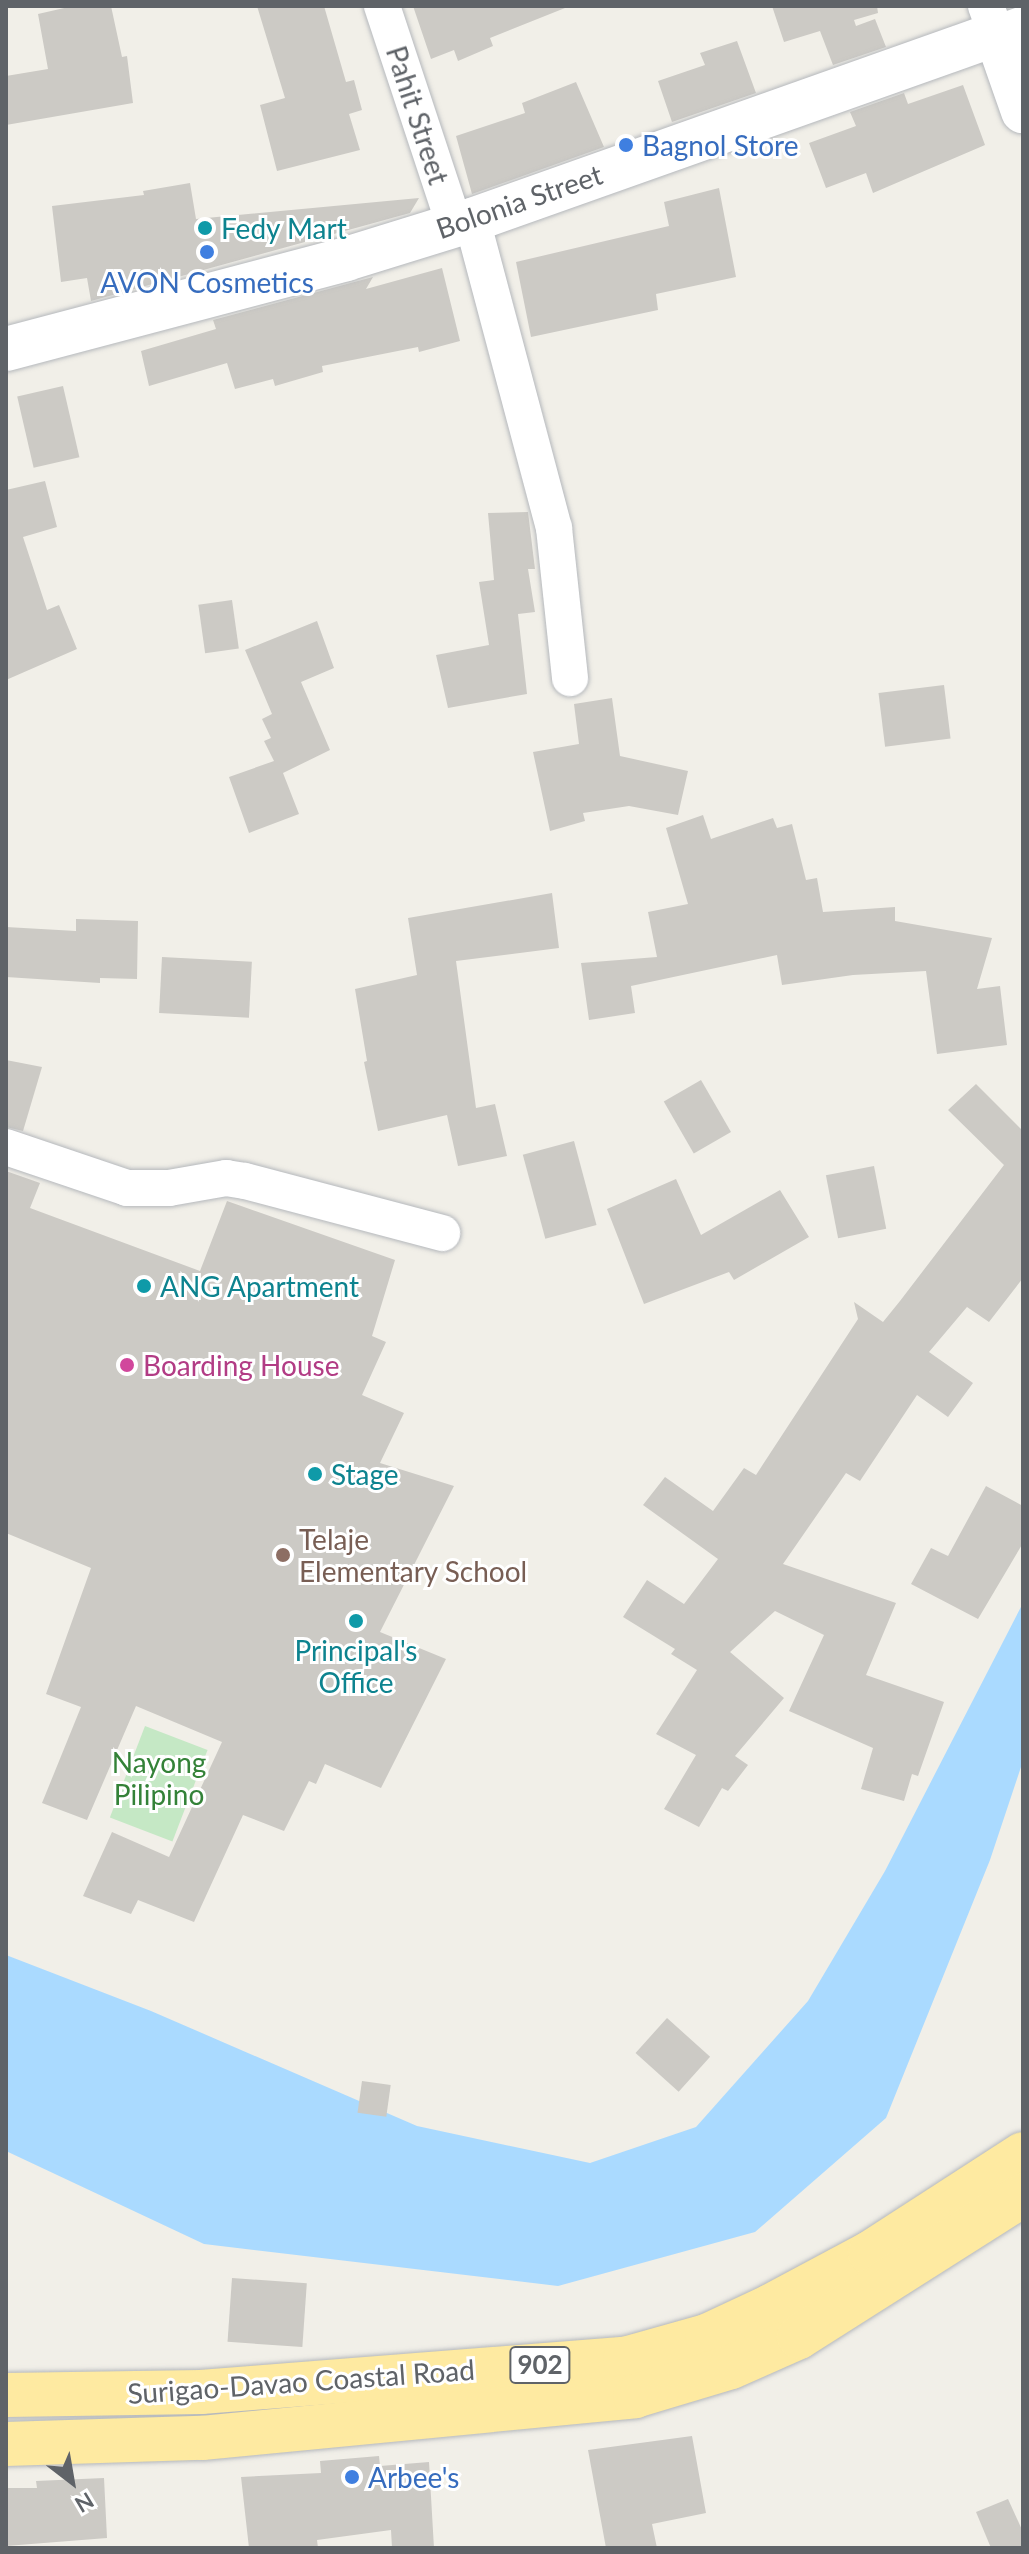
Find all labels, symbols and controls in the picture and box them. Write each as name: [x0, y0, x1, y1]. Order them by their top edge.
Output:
street label: Pahit Street: [380, 42, 456, 188]
place label: Bagnol Store: [642, 128, 798, 162]
marker: Bagnol Store: [617, 136, 635, 154]
street label: Bolonia Street: [432, 157, 606, 245]
place label: Fedy Mart: [221, 211, 347, 245]
marker: Fedy Mart: [196, 219, 214, 237]
marker: AVON Cosmetics: [198, 243, 216, 261]
place label: AVON Cosmetics: [100, 265, 314, 299]
place label: ANG Apartment: [160, 1269, 360, 1303]
marker: ANG Apartment: [135, 1277, 153, 1295]
place label: Boarding House: [143, 1348, 339, 1382]
marker: Boarding House: [118, 1356, 136, 1374]
place label: Stage: [331, 1457, 399, 1491]
marker: Stage: [306, 1465, 324, 1483]
place label: Telaje Elementary School: [299, 1522, 528, 1588]
marker: Telaje Elementary School: [274, 1546, 292, 1564]
marker: Principal's Office: [347, 1612, 365, 1630]
place label: Principal's Office: [295, 1633, 417, 1699]
park label: Nayong Pilipino: [112, 1745, 206, 1811]
road number: 902: [508, 2343, 572, 2387]
street label: Surigao-Davao Coastal Road: [126, 2352, 476, 2410]
north arrow: [32, 2442, 112, 2522]
place label: Arbee's: [368, 2460, 459, 2494]
marker: Arbee's: [343, 2468, 361, 2486]
text: N: [70, 2487, 99, 2519]

